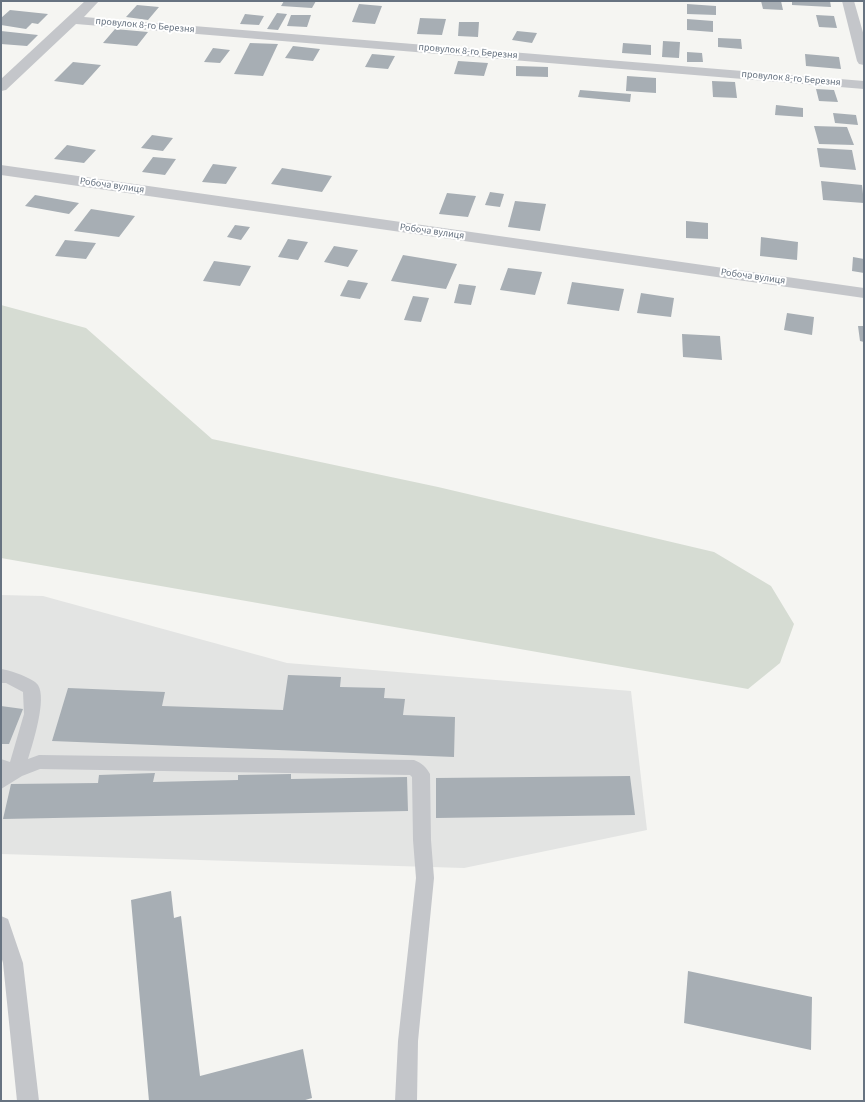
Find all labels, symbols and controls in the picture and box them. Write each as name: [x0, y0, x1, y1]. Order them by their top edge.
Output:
street label: провулок 8-го Березня: [95, 16, 195, 36]
street label: провулок 8-го Березня: [418, 42, 518, 62]
street label: провулок 8-го Березня: [741, 69, 841, 89]
street label: Робоча вулиця: [79, 176, 145, 196]
street label: Робоча вулиця: [399, 222, 465, 242]
street label: Робоча вулиця: [720, 267, 786, 287]

